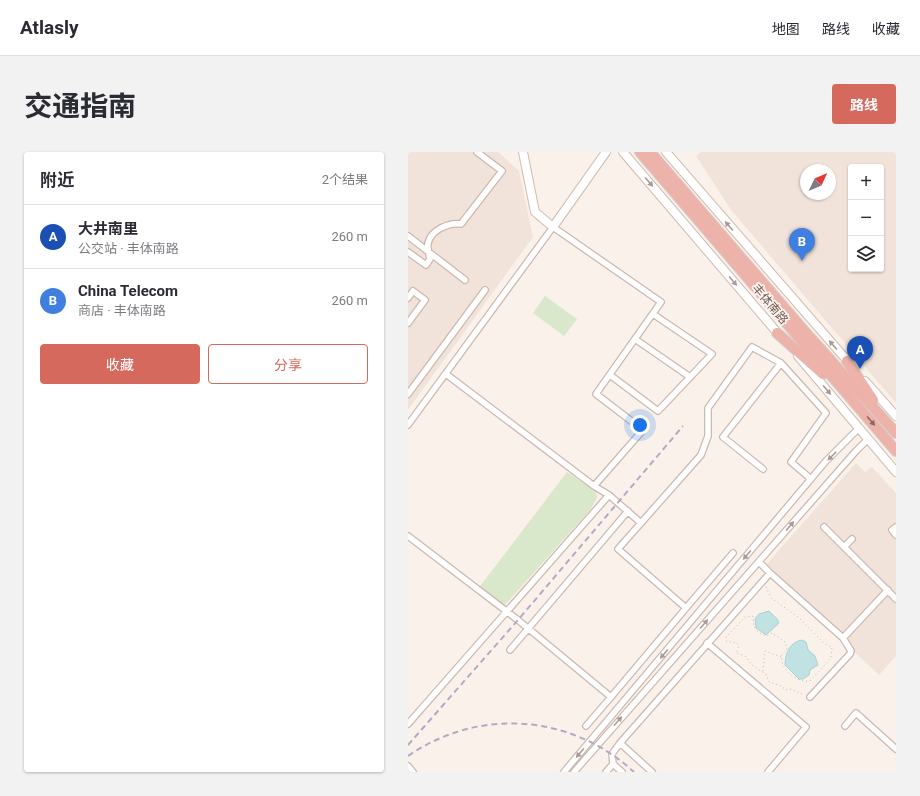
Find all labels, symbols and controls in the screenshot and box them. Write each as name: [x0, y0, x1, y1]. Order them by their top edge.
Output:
text: Atlasly: [20, 16, 79, 39]
text: 地图: [772, 21, 800, 37]
text: 路线: [822, 21, 850, 37]
text: 收藏: [872, 21, 900, 37]
button: 路线: [832, 84, 896, 124]
text: 交通指南: [24, 90, 136, 123]
north arrow: [800, 164, 836, 200]
map controls: [848, 164, 884, 272]
button: +: [848, 164, 884, 200]
text: 附近: [40, 170, 74, 190]
text: 2个结果: [322, 172, 368, 187]
one-way arrow: [644, 176, 653, 187]
button: −: [848, 200, 884, 236]
text: 大井南里: [78, 220, 138, 238]
one-way arrow: [725, 222, 734, 231]
pin: B: [789, 228, 815, 261]
text: A: [49, 229, 57, 244]
text: 260 m: [331, 229, 368, 244]
button: layers: [848, 236, 884, 272]
text: 公交站 · 丰体南路: [78, 241, 179, 256]
one-way arrow: [728, 276, 737, 285]
street label: 丰体南路: [749, 281, 791, 327]
text: China Telecom: [78, 282, 178, 300]
text: B: [49, 293, 57, 308]
text: 260 m: [331, 293, 368, 308]
text: 商店 · 丰体南路: [78, 303, 166, 318]
pin: A: [847, 336, 873, 369]
one-way arrow: [829, 340, 838, 350]
button: 收藏: [40, 344, 200, 384]
button: 分享: [208, 344, 368, 384]
one-way arrow: [822, 385, 831, 395]
your location: [630, 415, 650, 435]
one-way arrow: [866, 416, 875, 427]
one-way arrow: [827, 451, 837, 461]
one-way arrow: [785, 521, 794, 532]
one-way arrow: [743, 549, 752, 560]
one-way arrow: [699, 619, 709, 629]
one-way arrow: [659, 649, 668, 659]
one-way arrow: [613, 716, 622, 727]
one-way arrow: [575, 748, 584, 759]

